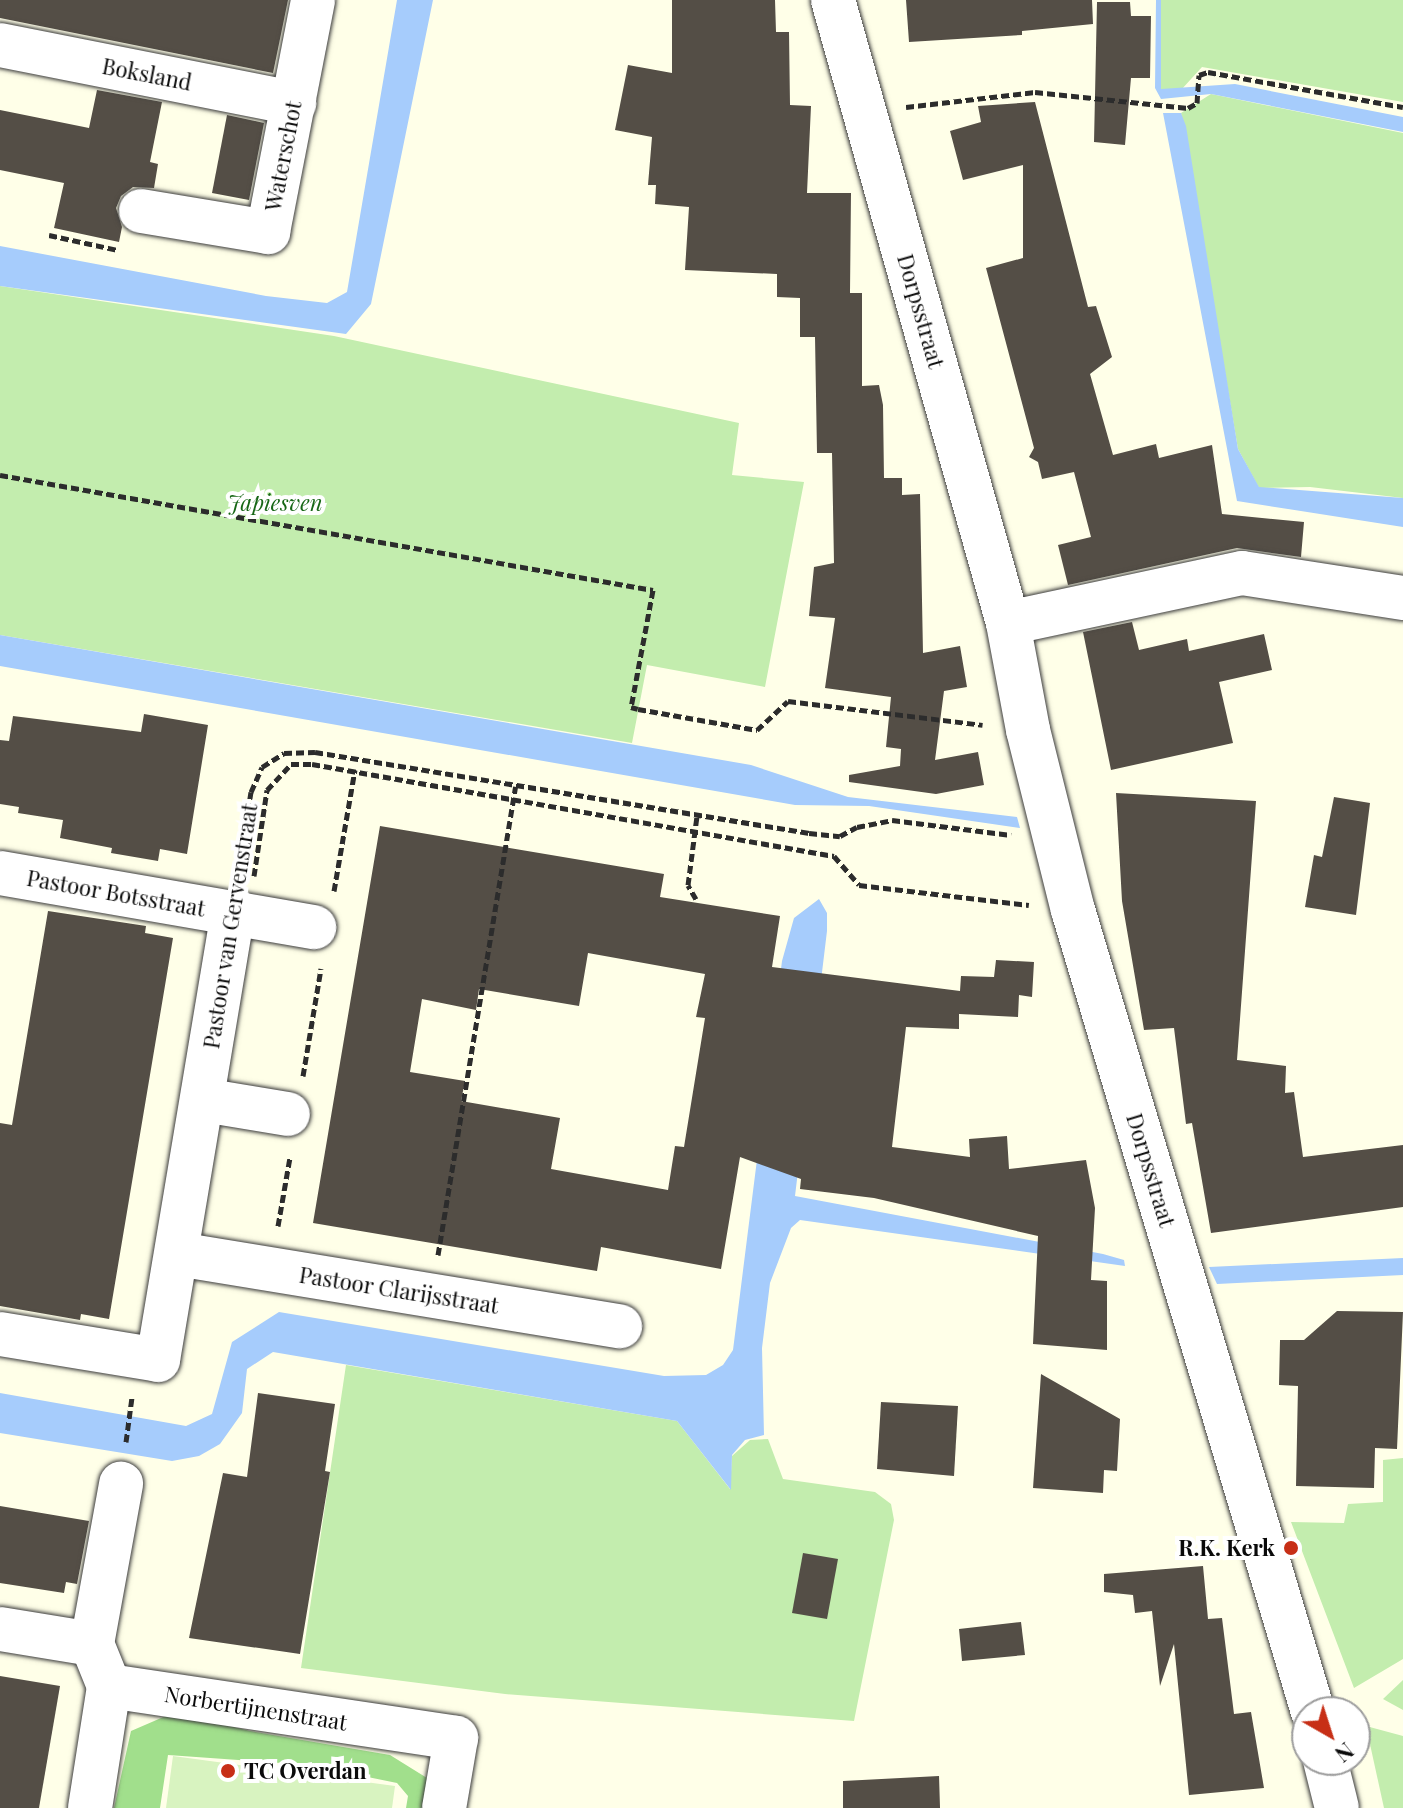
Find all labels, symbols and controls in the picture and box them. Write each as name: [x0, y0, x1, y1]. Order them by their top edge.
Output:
street label: Boksland: [100, 52, 194, 96]
street label: Waterschot: [259, 99, 307, 213]
street label: Dorpsstraat: [892, 251, 950, 371]
park label: Japiesven: [228, 490, 322, 516]
street label: Pastoor van Gervenstraat: [197, 801, 263, 1051]
street label: Pastoor Botsstraat: [24, 864, 208, 922]
street label: Dorpsstraat: [1121, 1110, 1181, 1230]
street label: Pastoor Clarijsstraat: [297, 1261, 501, 1319]
place label: R.K. Kerk: [1178, 1535, 1275, 1561]
marker: R.K. Kerk: [1282, 1539, 1300, 1557]
street label: Norbertijnenstraat: [163, 1681, 349, 1735]
north arrow: [1291, 1696, 1371, 1776]
text: N: [1329, 1736, 1360, 1770]
place label: TC Overdan: [244, 1758, 367, 1784]
marker: TC Overdan: [219, 1762, 237, 1780]

